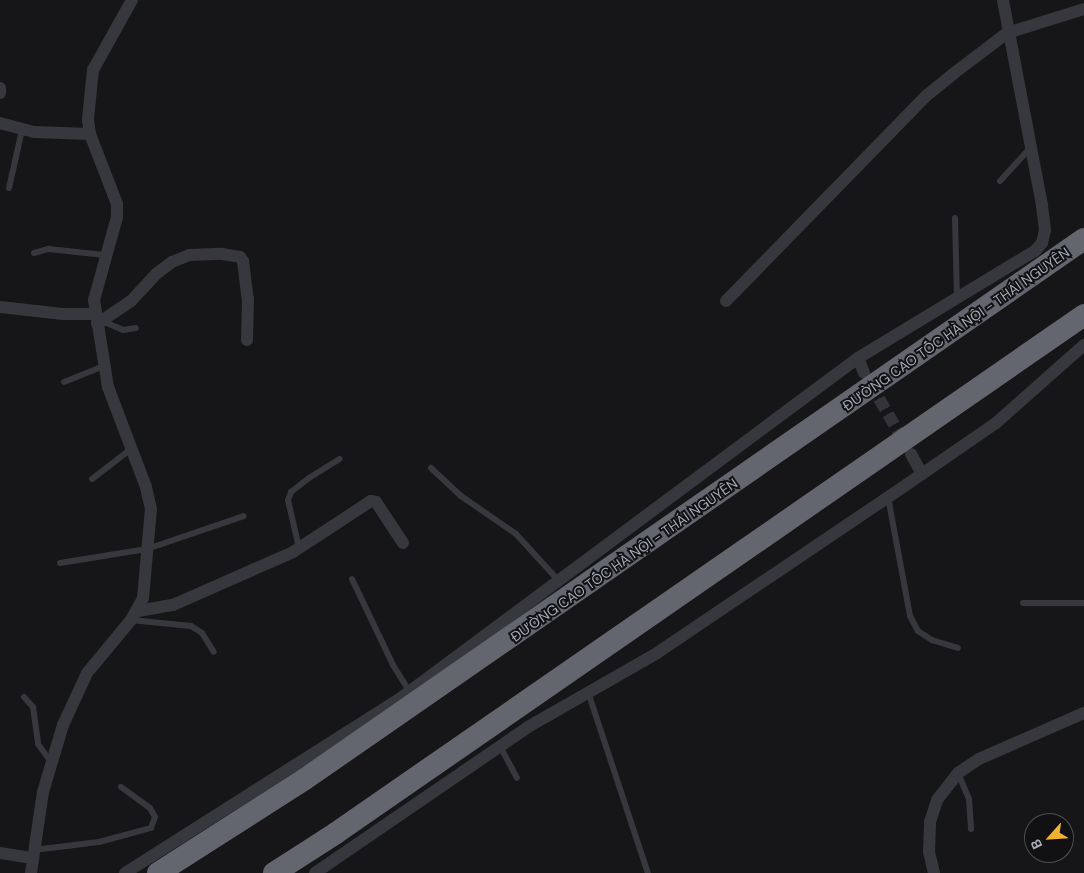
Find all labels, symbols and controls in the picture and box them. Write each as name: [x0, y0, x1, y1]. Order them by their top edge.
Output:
street label: ĐƯỜNG CAO TỐC HÀ NỘI - THÁI NGUYÊN: [839, 244, 1073, 414]
street label: ĐƯỜNG CAO TỐC HÀ NỘI - THÁI NGUYÊN: [507, 475, 741, 645]
north arrow: [1024, 813, 1074, 863]
text: B: [1026, 836, 1046, 852]

